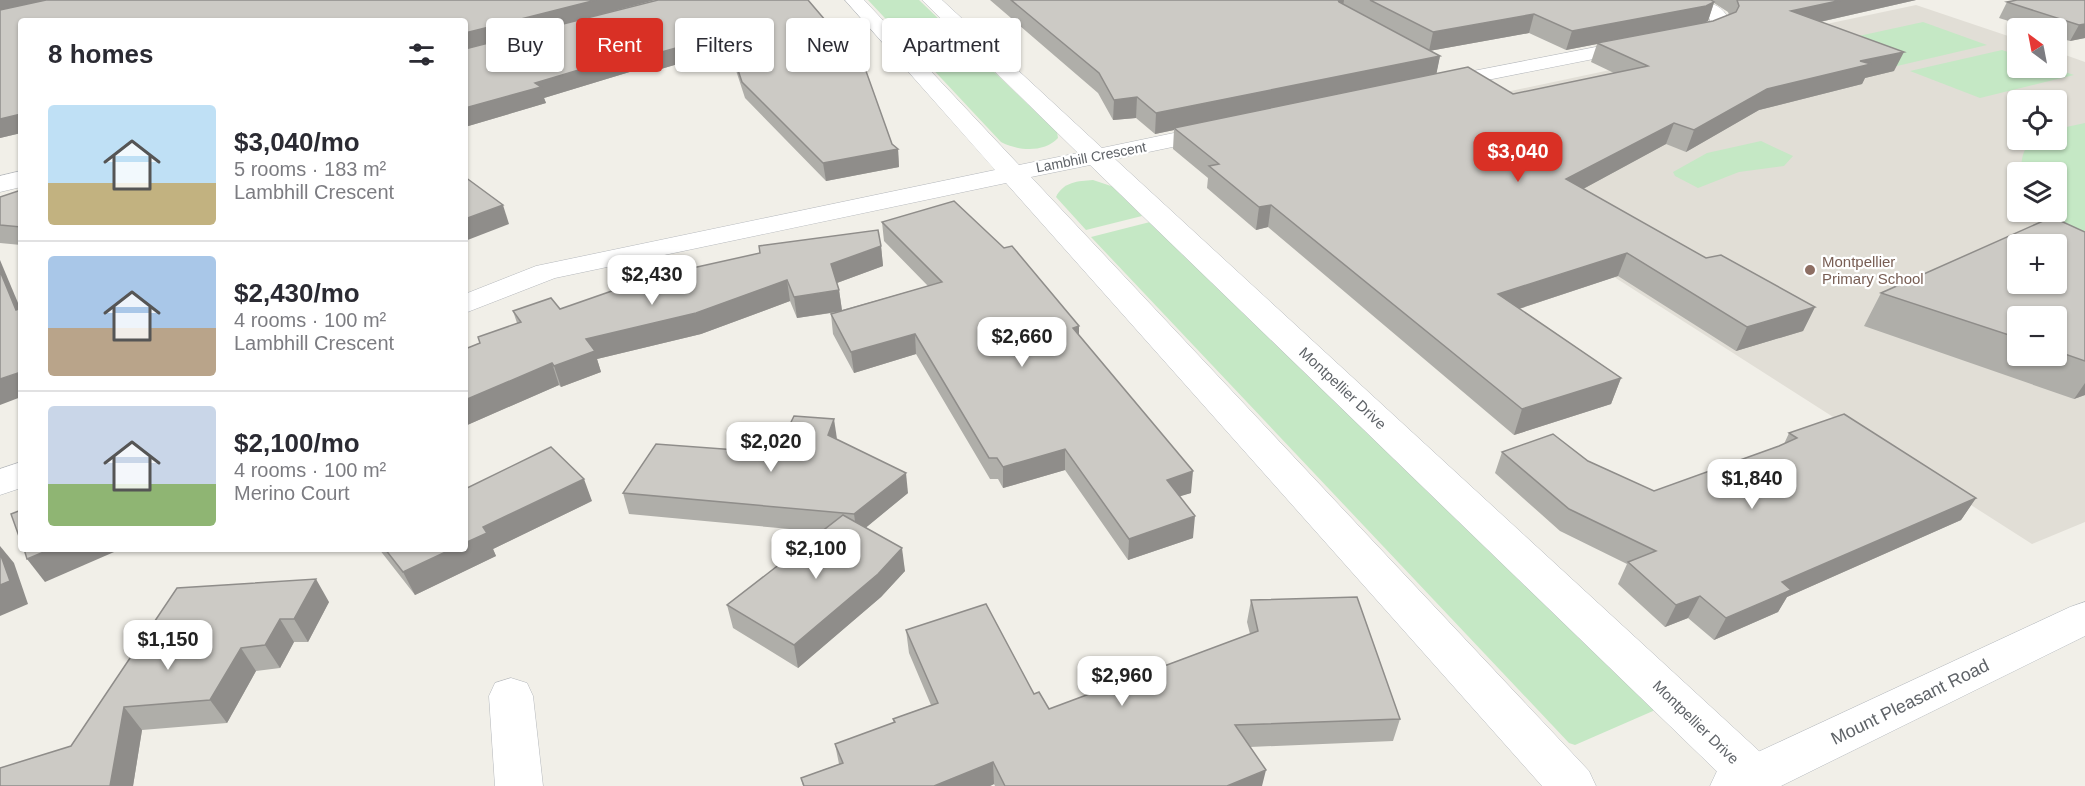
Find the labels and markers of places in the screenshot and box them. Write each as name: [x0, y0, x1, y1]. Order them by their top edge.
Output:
pin: $3,040: [1469, 132, 1567, 183]
place label: Montpellier Primary School: [1822, 253, 1924, 287]
pin: $2,430: [603, 255, 701, 306]
marker: Montpellier Primary School: [1803, 263, 1817, 277]
pin: $2,660: [973, 317, 1071, 368]
pin: $2,020: [722, 422, 820, 473]
pin: $1,840: [1703, 459, 1801, 510]
pin: $2,100: [767, 529, 865, 580]
pin: $1,150: [119, 620, 217, 671]
pin: $2,960: [1073, 656, 1171, 707]

